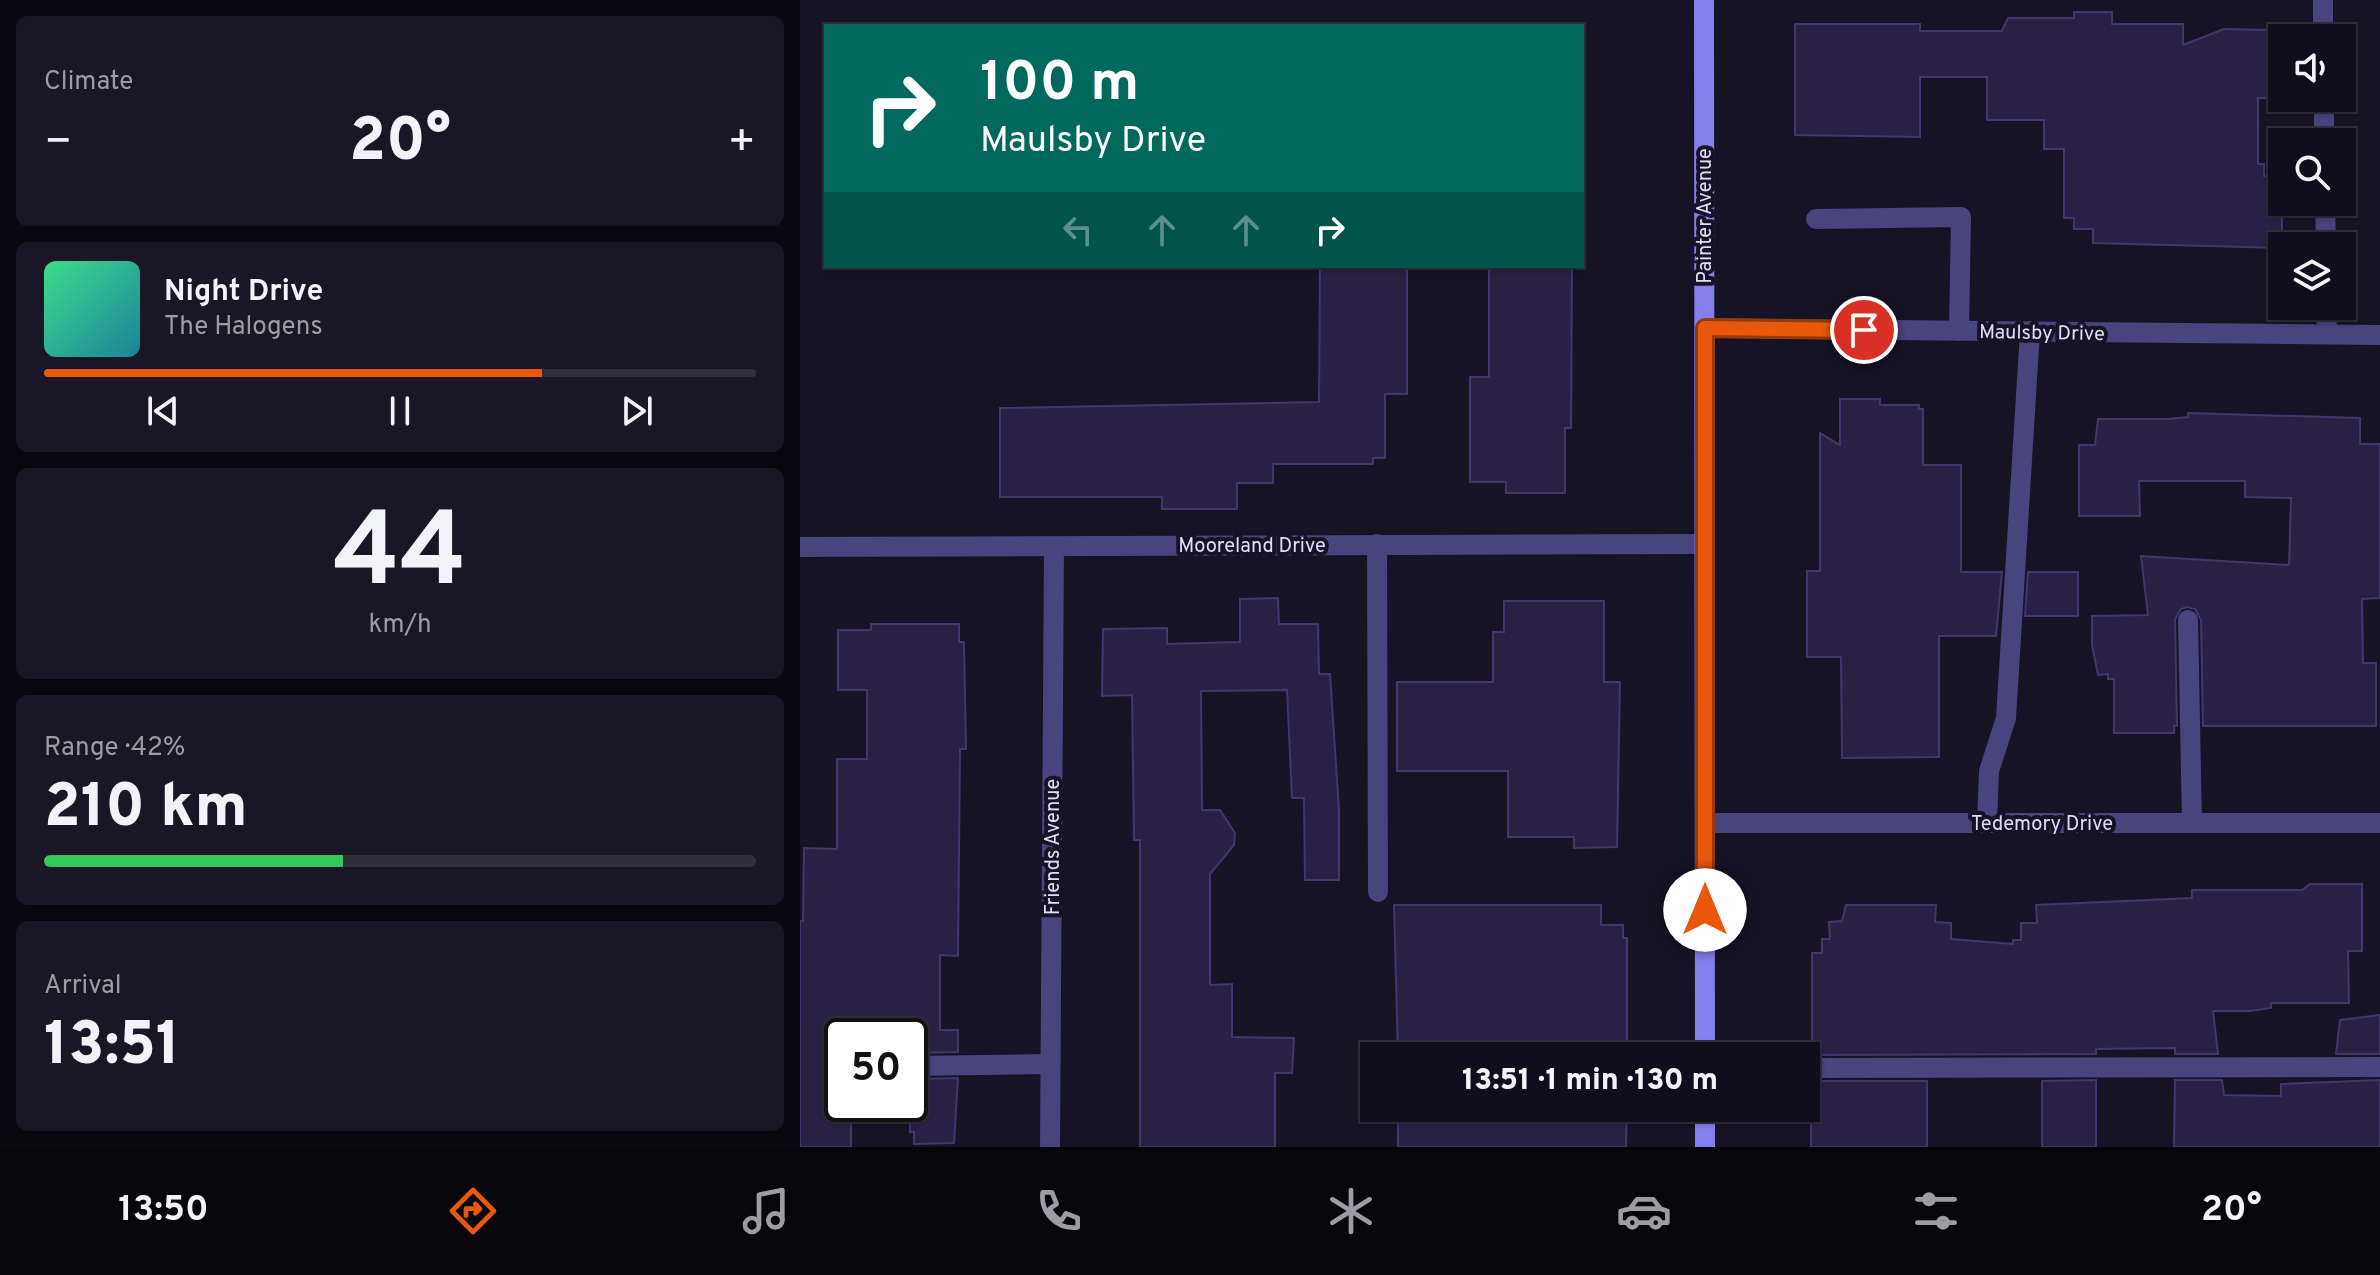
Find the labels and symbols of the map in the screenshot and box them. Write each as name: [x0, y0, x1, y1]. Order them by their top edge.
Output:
street label: Painter Avenue: [1693, 148, 1719, 284]
pin: [1830, 296, 1898, 364]
street label: Maulsby Drive: [1979, 320, 2105, 348]
street label: Mooreland Drive: [1178, 534, 1326, 560]
street label: Friends Avenue: [1041, 779, 1067, 915]
street label: Tedemory Drive: [1971, 812, 2113, 838]
position arrow: [1663, 868, 1747, 952]
speed limit sign: 50: [824, 1018, 928, 1122]

